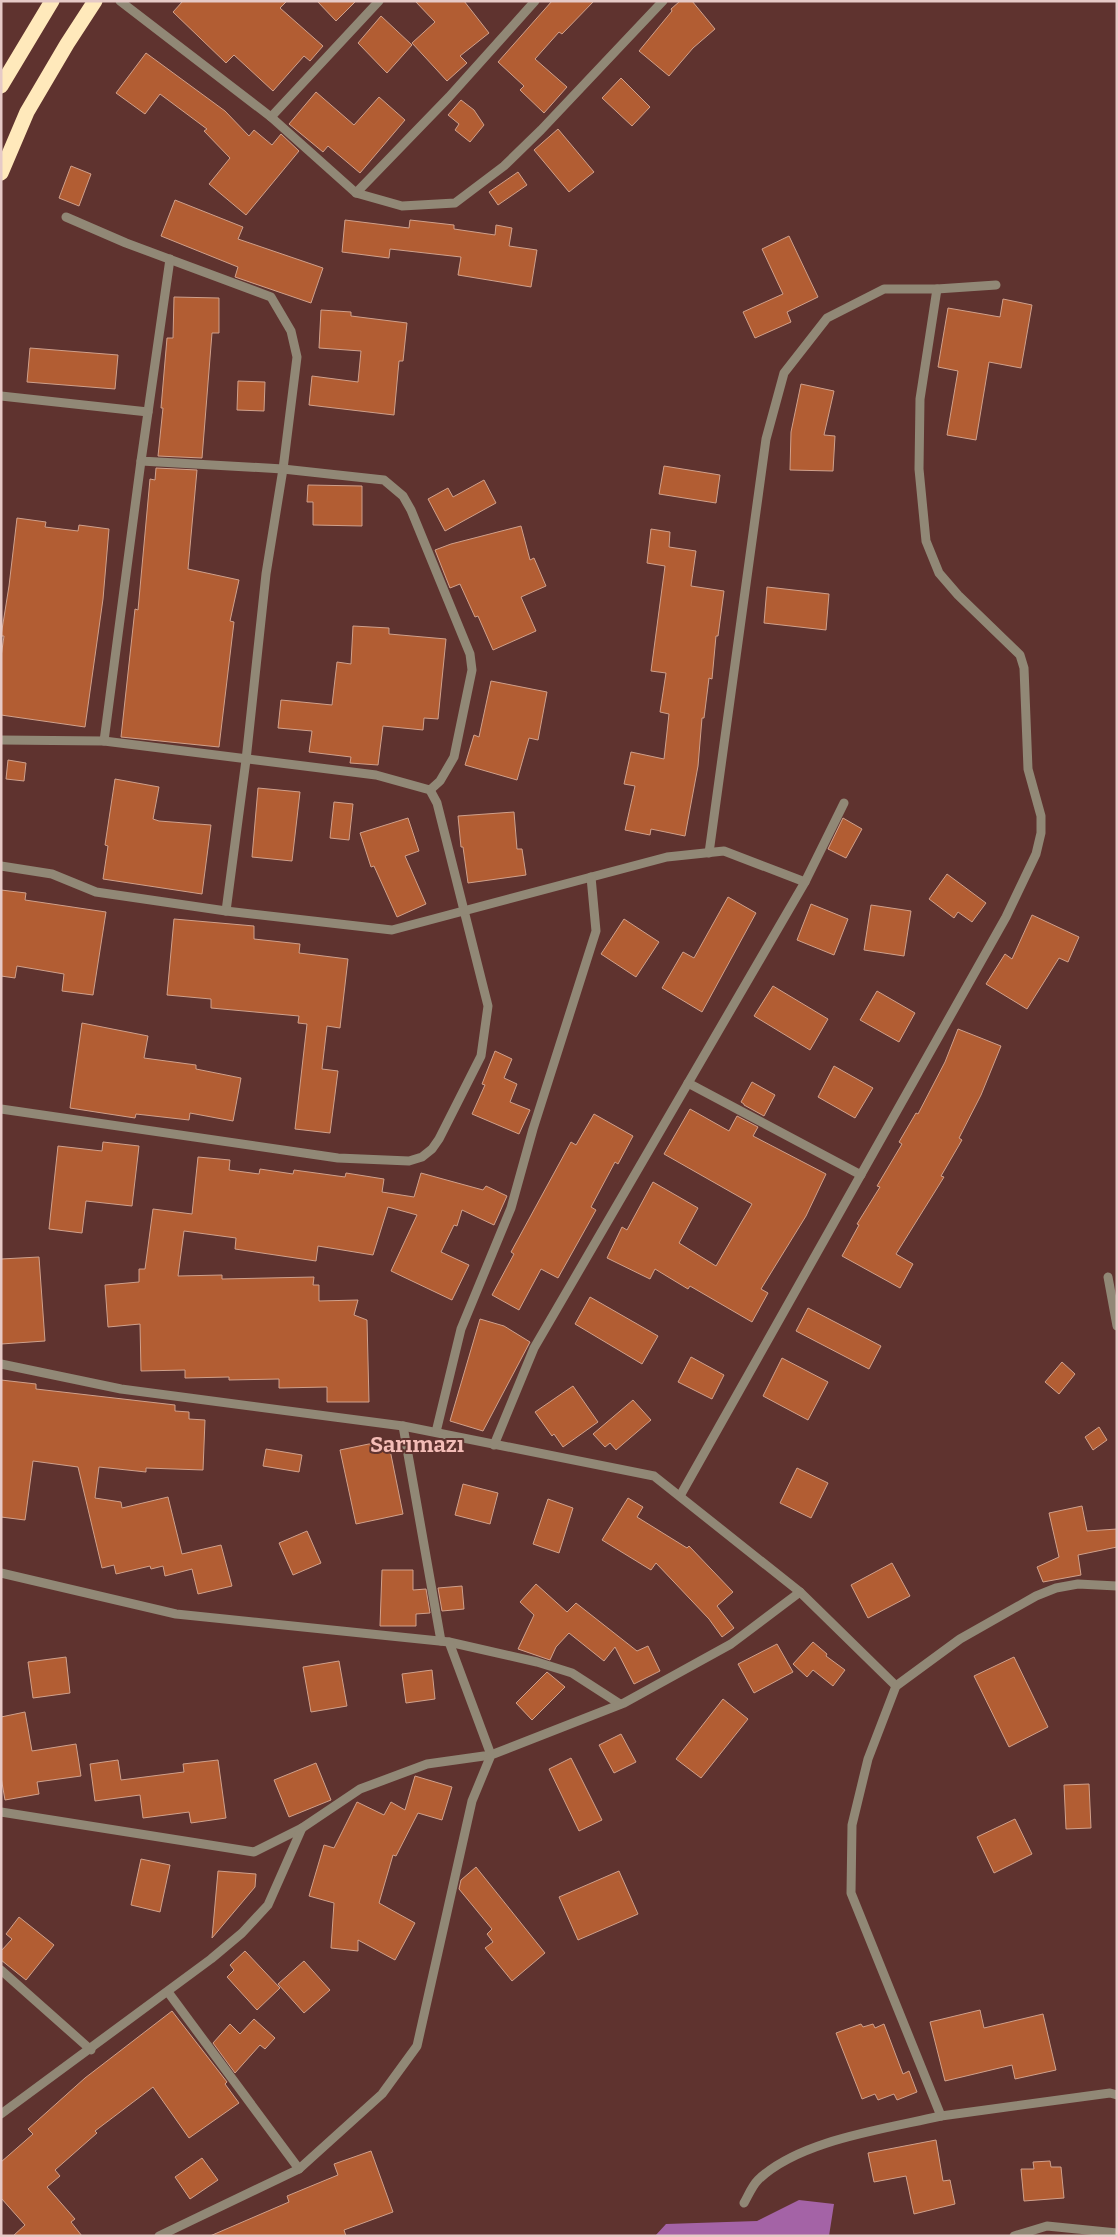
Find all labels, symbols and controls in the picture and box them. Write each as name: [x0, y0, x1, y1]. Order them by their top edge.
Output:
district label: Sarımazı: [370, 1431, 464, 1458]

